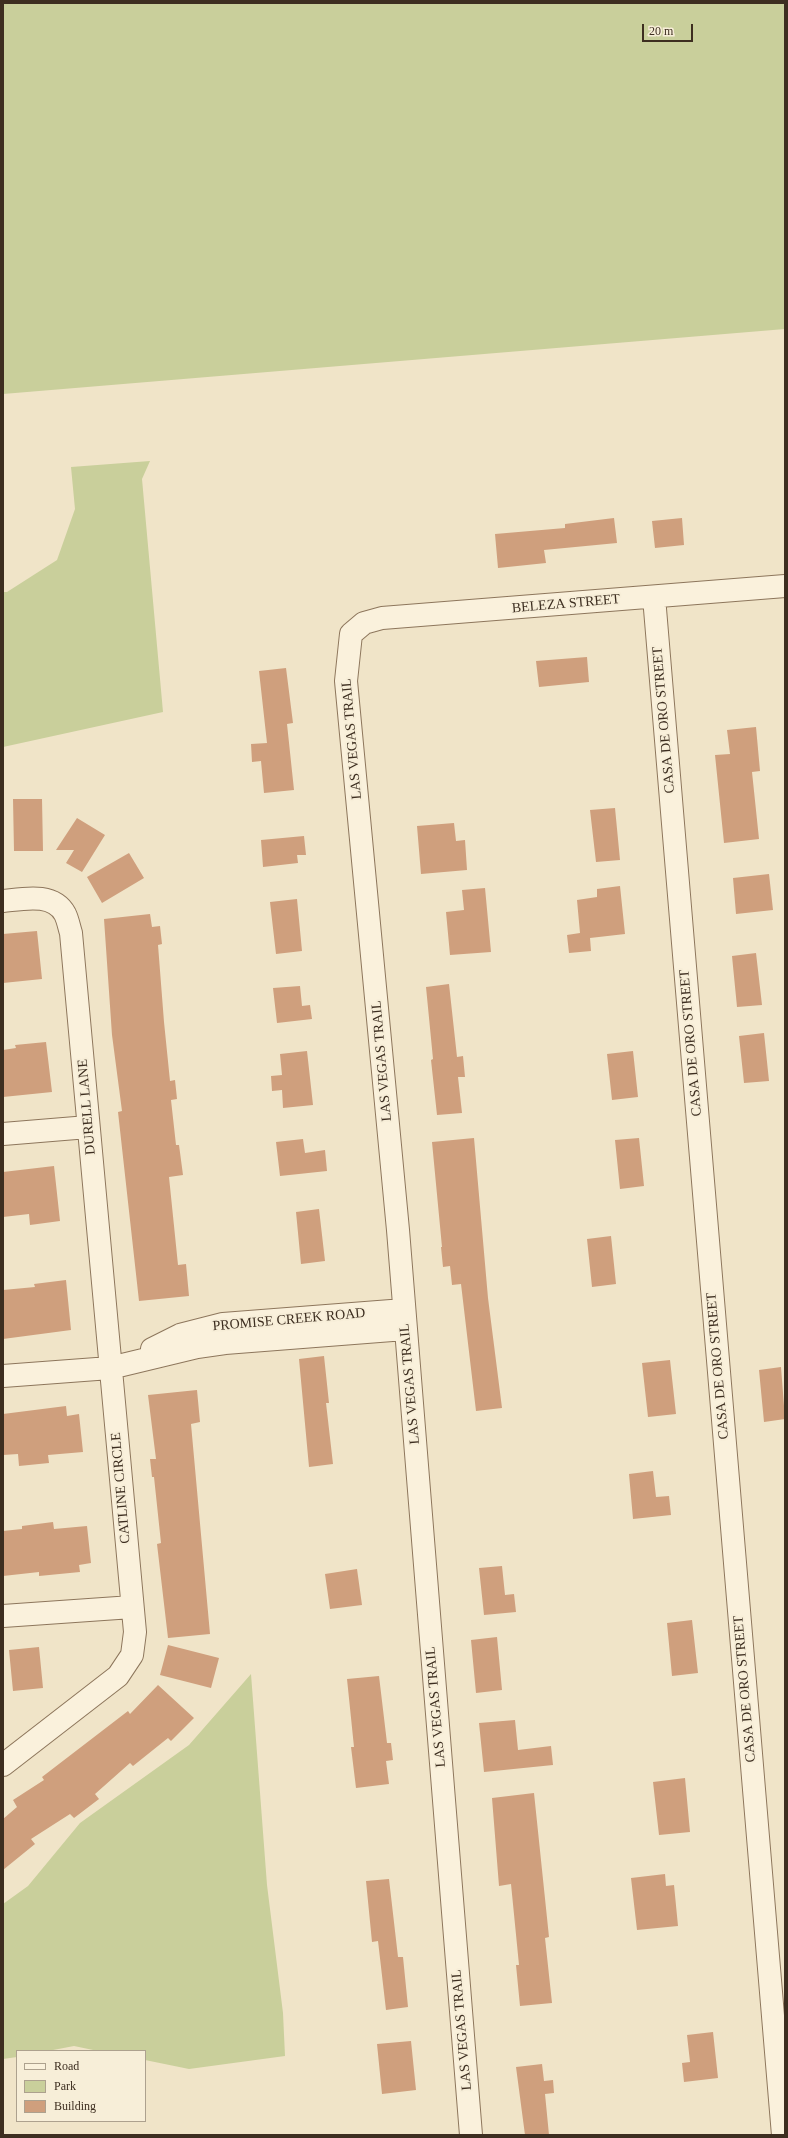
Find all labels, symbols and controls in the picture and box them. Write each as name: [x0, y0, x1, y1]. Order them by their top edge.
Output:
scale bar: [644, 16, 695, 42]
text: 20 m: [649, 24, 673, 38]
street label: BELEZA STREET: [511, 591, 621, 617]
street label: CASA DE ORO STREET: [649, 646, 679, 794]
street label: LAS VEGAS TRAIL: [338, 678, 366, 800]
street label: CASA DE ORO STREET: [676, 969, 706, 1117]
street label: LAS VEGAS TRAIL: [368, 1000, 396, 1122]
street label: DURELL LANE: [74, 1058, 100, 1156]
street label: CASA DE ORO STREET: [703, 1292, 733, 1440]
street label: PROMISE CREEK ROAD: [212, 1305, 366, 1335]
street label: LAS VEGAS TRAIL: [396, 1323, 424, 1445]
street label: CATLINE CIRCLE: [108, 1432, 134, 1544]
street label: CASA DE ORO STREET: [730, 1615, 760, 1763]
street label: LAS VEGAS TRAIL: [422, 1646, 450, 1768]
street label: LAS VEGAS TRAIL: [448, 1969, 476, 2091]
legend: [16, 2050, 146, 2122]
text: Road: [54, 2059, 79, 2073]
text: Park: [54, 2079, 76, 2093]
text: Building: [54, 2099, 96, 2113]

